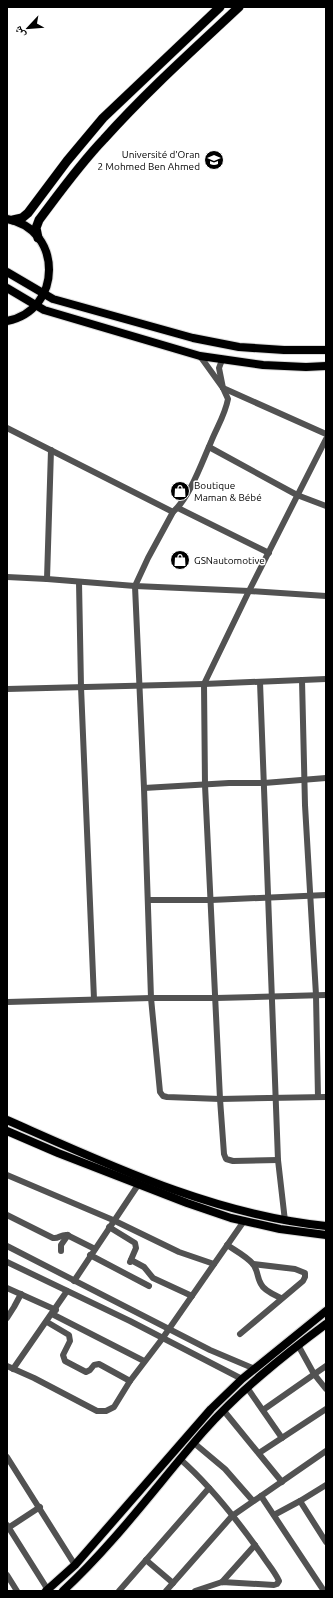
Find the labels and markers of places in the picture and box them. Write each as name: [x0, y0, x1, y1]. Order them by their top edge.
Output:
place label: Université d'Oran 2 Mohmed Ben Ahmed: [97, 149, 200, 172]
school or university icon: Université d'Oran 2 Mohmed Ben Ahmed: [203, 149, 225, 171]
shop icon: Boutique Maman & Bébé: [169, 480, 191, 502]
place label: Boutique Maman & Bébé: [194, 480, 262, 503]
shop icon: GSNautomotive: [169, 549, 191, 571]
place label: GSNautomotive: [194, 555, 265, 566]

